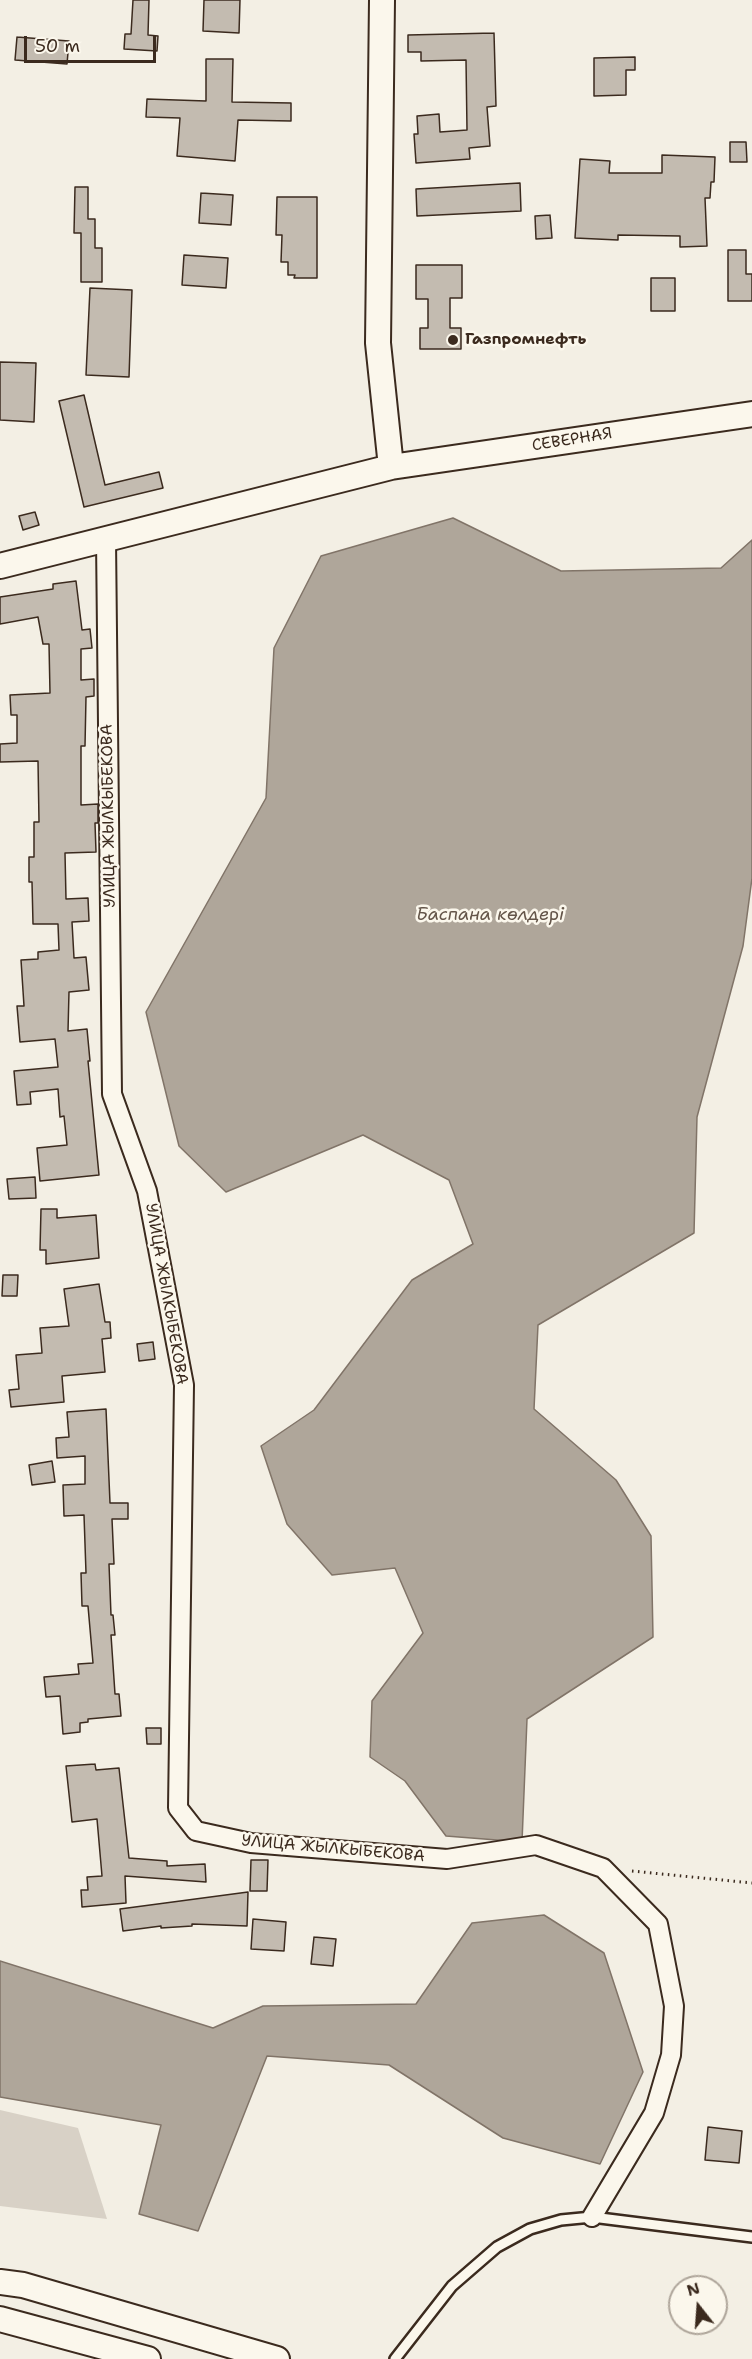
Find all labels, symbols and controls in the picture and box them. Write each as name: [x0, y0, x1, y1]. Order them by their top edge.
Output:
scale bar: [27, 24, 159, 62]
text: 50 m: [35, 34, 80, 58]
place label: Газпромнефть: [465, 330, 586, 350]
marker: Газпромнефть: [446, 333, 460, 347]
street label: СЕВЕРНАЯ: [531, 424, 613, 456]
street label: УЛИЦА ЖЫЛКЫБЕКОВА: [98, 724, 120, 908]
water label: Баспана көлдері: [416, 904, 564, 926]
street label: УЛИЦА ЖЫЛКЫБЕКОВА: [141, 1202, 191, 1386]
street label: УЛИЦА ЖЫЛКЫБЕКОВА: [241, 1831, 425, 1867]
north arrow: [668, 2275, 728, 2335]
text: N: [684, 2277, 702, 2301]

